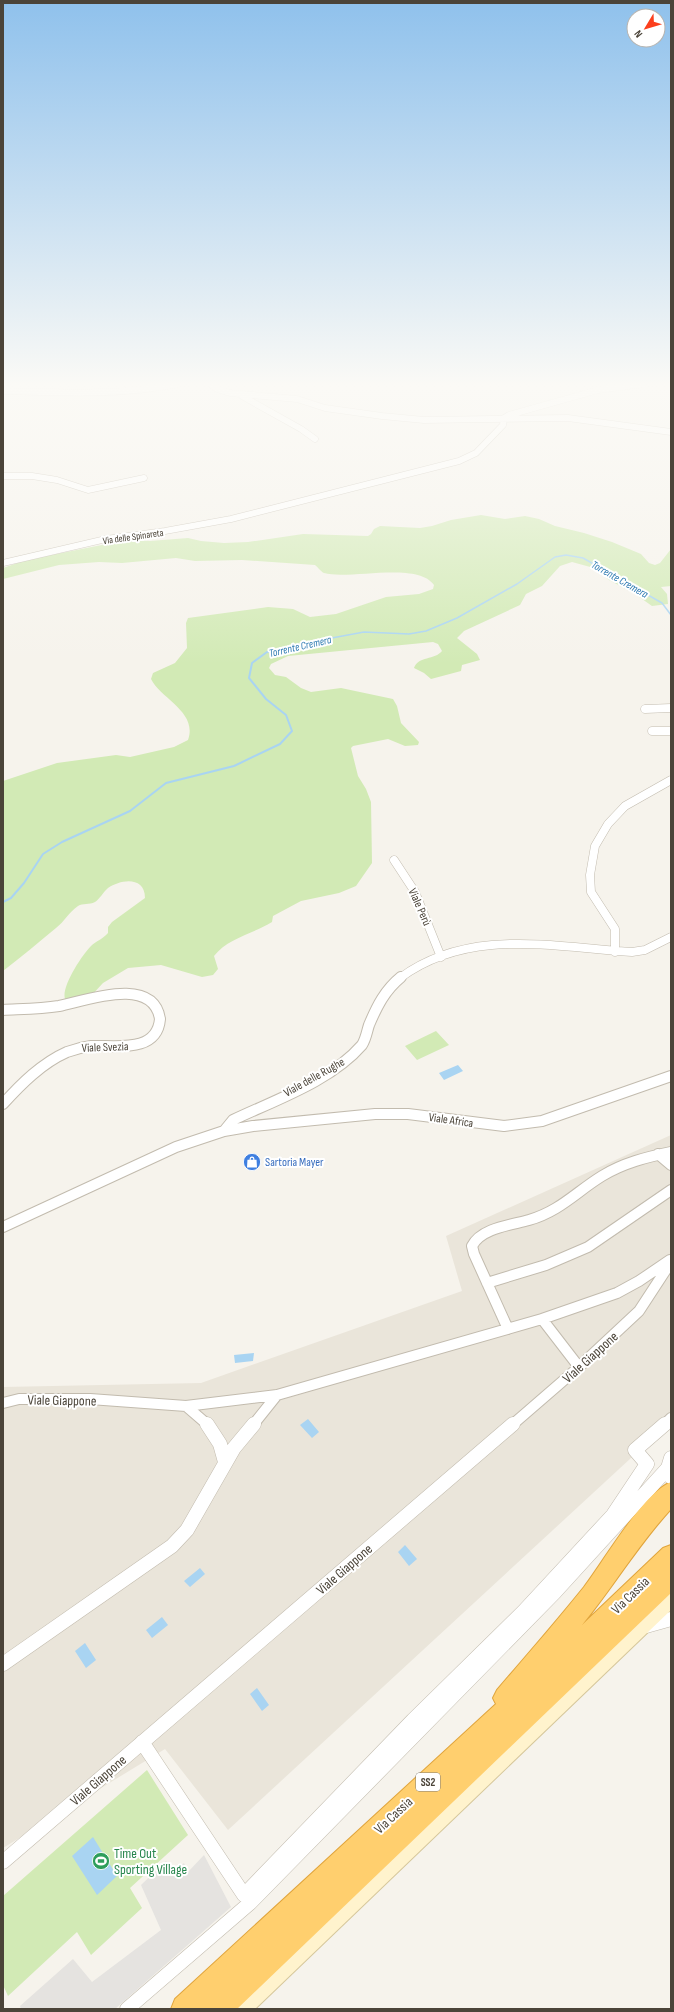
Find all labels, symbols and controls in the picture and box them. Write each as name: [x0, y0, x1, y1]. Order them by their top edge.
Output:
north arrow: [626, 8, 666, 48]
text: N: [632, 27, 645, 40]
street label: Via delle Spinareta: [102, 527, 164, 547]
water label: Torrente Cremera: [589, 558, 651, 601]
water label: Torrente Cremera: [268, 633, 333, 660]
street label: Viale Perù: [405, 886, 434, 928]
street label: Viale Svezia: [81, 1039, 129, 1056]
street label: Viale delle Rughe: [281, 1054, 348, 1100]
street label: Viale Africa: [428, 1110, 475, 1131]
shop icon: Sartoria Mayer: [242, 1152, 262, 1172]
place label: Sartoria Mayer: [265, 1155, 324, 1170]
street label: Viale Giappone: [559, 1328, 622, 1387]
street label: Viale Giappone: [27, 1391, 97, 1410]
street label: Viale Giappone: [313, 1540, 376, 1598]
street label: Via Cassia: [608, 1573, 653, 1618]
street label: Viale Giappone: [67, 1751, 130, 1809]
road number: SS2: [416, 1773, 440, 1791]
street label: Via Cassia: [371, 1793, 416, 1837]
place label: Time Out Sporting Village: [114, 1845, 187, 1878]
sports icon: Time Out Sporting Village: [91, 1851, 111, 1871]

